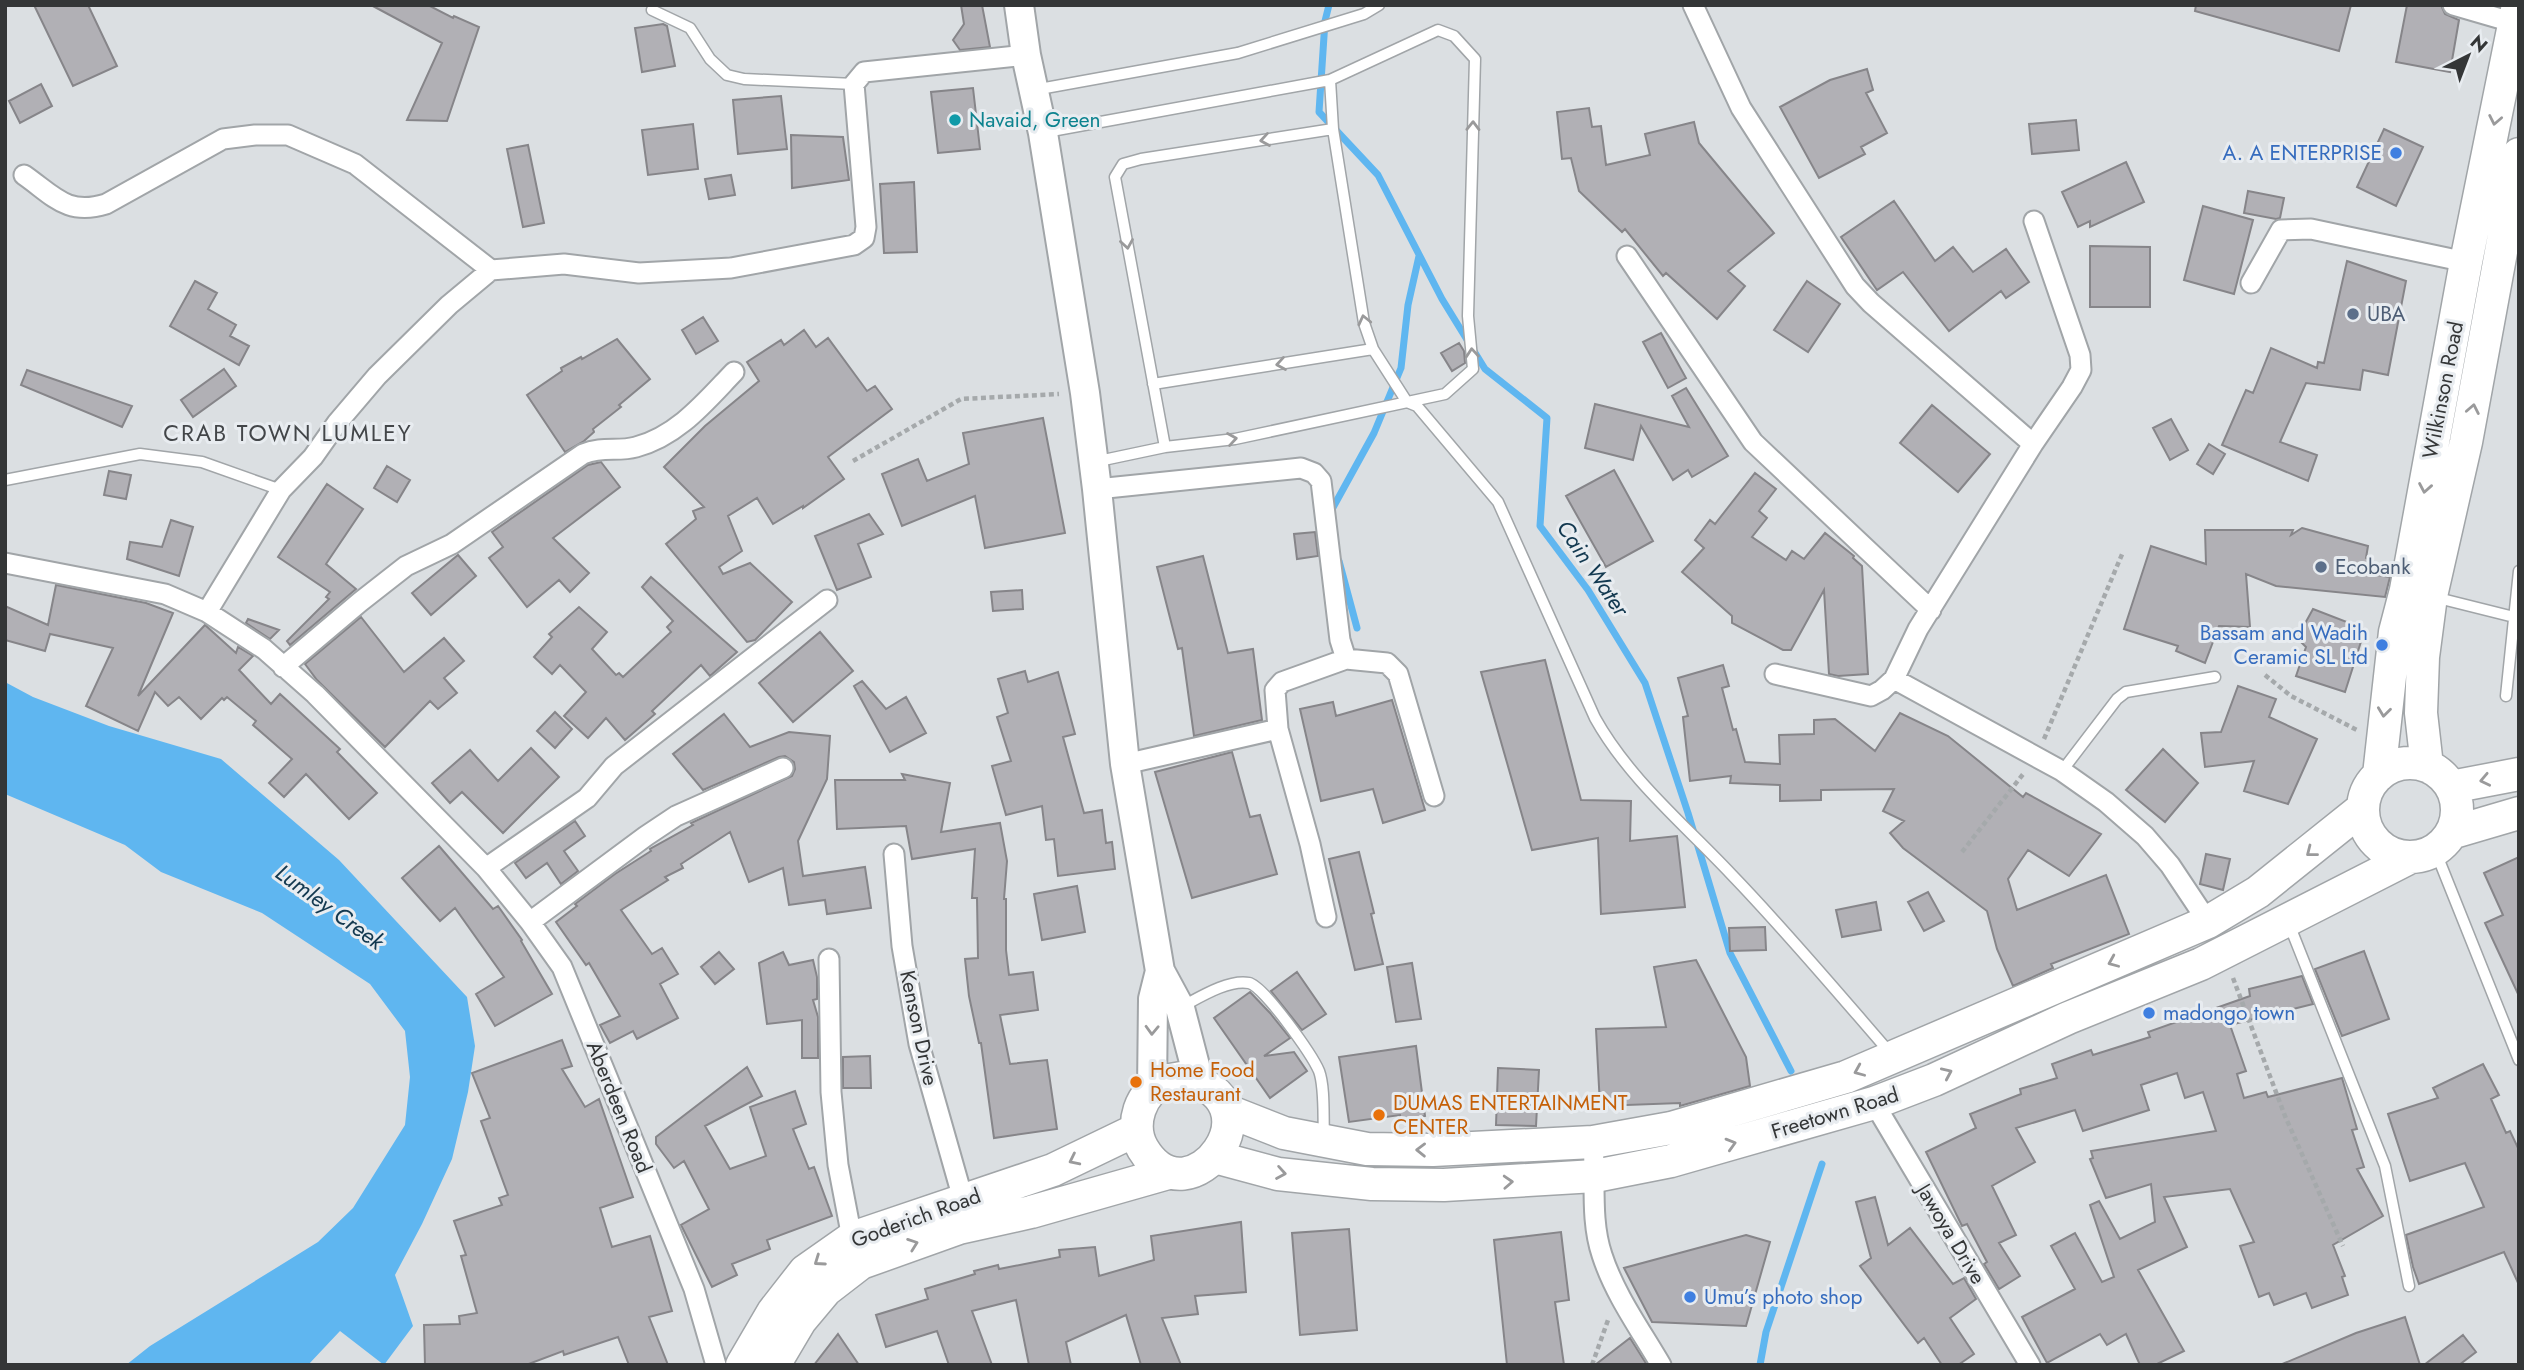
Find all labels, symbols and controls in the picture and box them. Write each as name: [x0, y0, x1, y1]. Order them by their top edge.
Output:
north arrow: [2433, 21, 2503, 91]
text: N: [2464, 29, 2494, 59]
place label: Navaid, Green: [969, 105, 1101, 135]
marker: Navaid, Green: [947, 112, 963, 128]
one-way arrow: [2489, 114, 2504, 126]
one-way arrow: [1465, 120, 1481, 130]
one-way arrow: [1259, 132, 1271, 147]
place label: A. A ENTERPRISE: [2222, 138, 2382, 168]
marker: A. A ENTERPRISE: [2388, 145, 2404, 161]
one-way arrow: [1118, 238, 1133, 250]
place label: UBA: [2367, 299, 2406, 329]
marker: UBA: [2345, 306, 2361, 322]
one-way arrow: [1358, 314, 1373, 326]
street label: Wilkinson Road: [2415, 319, 2471, 461]
one-way arrow: [1465, 347, 1480, 358]
one-way arrow: [1275, 356, 1287, 371]
one-way arrow: [2464, 403, 2479, 415]
district label: CRAB TOWN LUMLEY: [163, 416, 413, 450]
one-way arrow: [1227, 432, 1238, 447]
one-way arrow: [2418, 482, 2433, 494]
water label: Cain Water: [1548, 513, 1638, 624]
place label: Ecobank: [2335, 552, 2411, 582]
marker: Ecobank: [2313, 559, 2329, 575]
place label: Bassam and Wadih Ceramic SL Ltd: [2200, 618, 2368, 672]
marker: Bassam and Wadih Ceramic SL Ltd: [2374, 637, 2390, 653]
one-way arrow: [2377, 706, 2392, 717]
one-way arrow: [2479, 772, 2491, 787]
one-way arrow: [2306, 843, 2318, 856]
water label: Lumley Creek: [269, 856, 392, 959]
one-way arrow: [2108, 954, 2120, 968]
street label: Kenson Drive: [892, 968, 946, 1089]
place label: madongo town: [2163, 998, 2295, 1028]
marker: madongo town: [2141, 1005, 2157, 1021]
one-way arrow: [1145, 1025, 1160, 1036]
street label: Aberdeen Road: [579, 1036, 659, 1178]
place label: Home Food Restaurant: [1150, 1055, 1255, 1109]
one-way arrow: [1854, 1063, 1866, 1077]
one-way arrow: [1940, 1068, 1952, 1082]
marker: Home Food Restaurant: [1128, 1074, 1144, 1090]
street label: Freetown Road: [1768, 1079, 1902, 1147]
place label: DUMAS ENTERTAINMENT CENTER: [1393, 1088, 1628, 1142]
marker: DUMAS ENTERTAINMENT CENTER: [1371, 1107, 1387, 1123]
one-way arrow: [1725, 1138, 1737, 1153]
one-way arrow: [1415, 1142, 1426, 1158]
one-way arrow: [1069, 1151, 1081, 1165]
one-way arrow: [1275, 1165, 1287, 1180]
one-way arrow: [1502, 1175, 1513, 1190]
street label: Jawoya Drive: [1908, 1175, 1993, 1290]
street label: Goderich Road: [847, 1181, 985, 1255]
one-way arrow: [907, 1239, 919, 1253]
one-way arrow: [814, 1253, 827, 1265]
place label: Umu’s photo shop: [1704, 1282, 1863, 1312]
marker: Umu’s photo shop: [1682, 1289, 1698, 1305]

